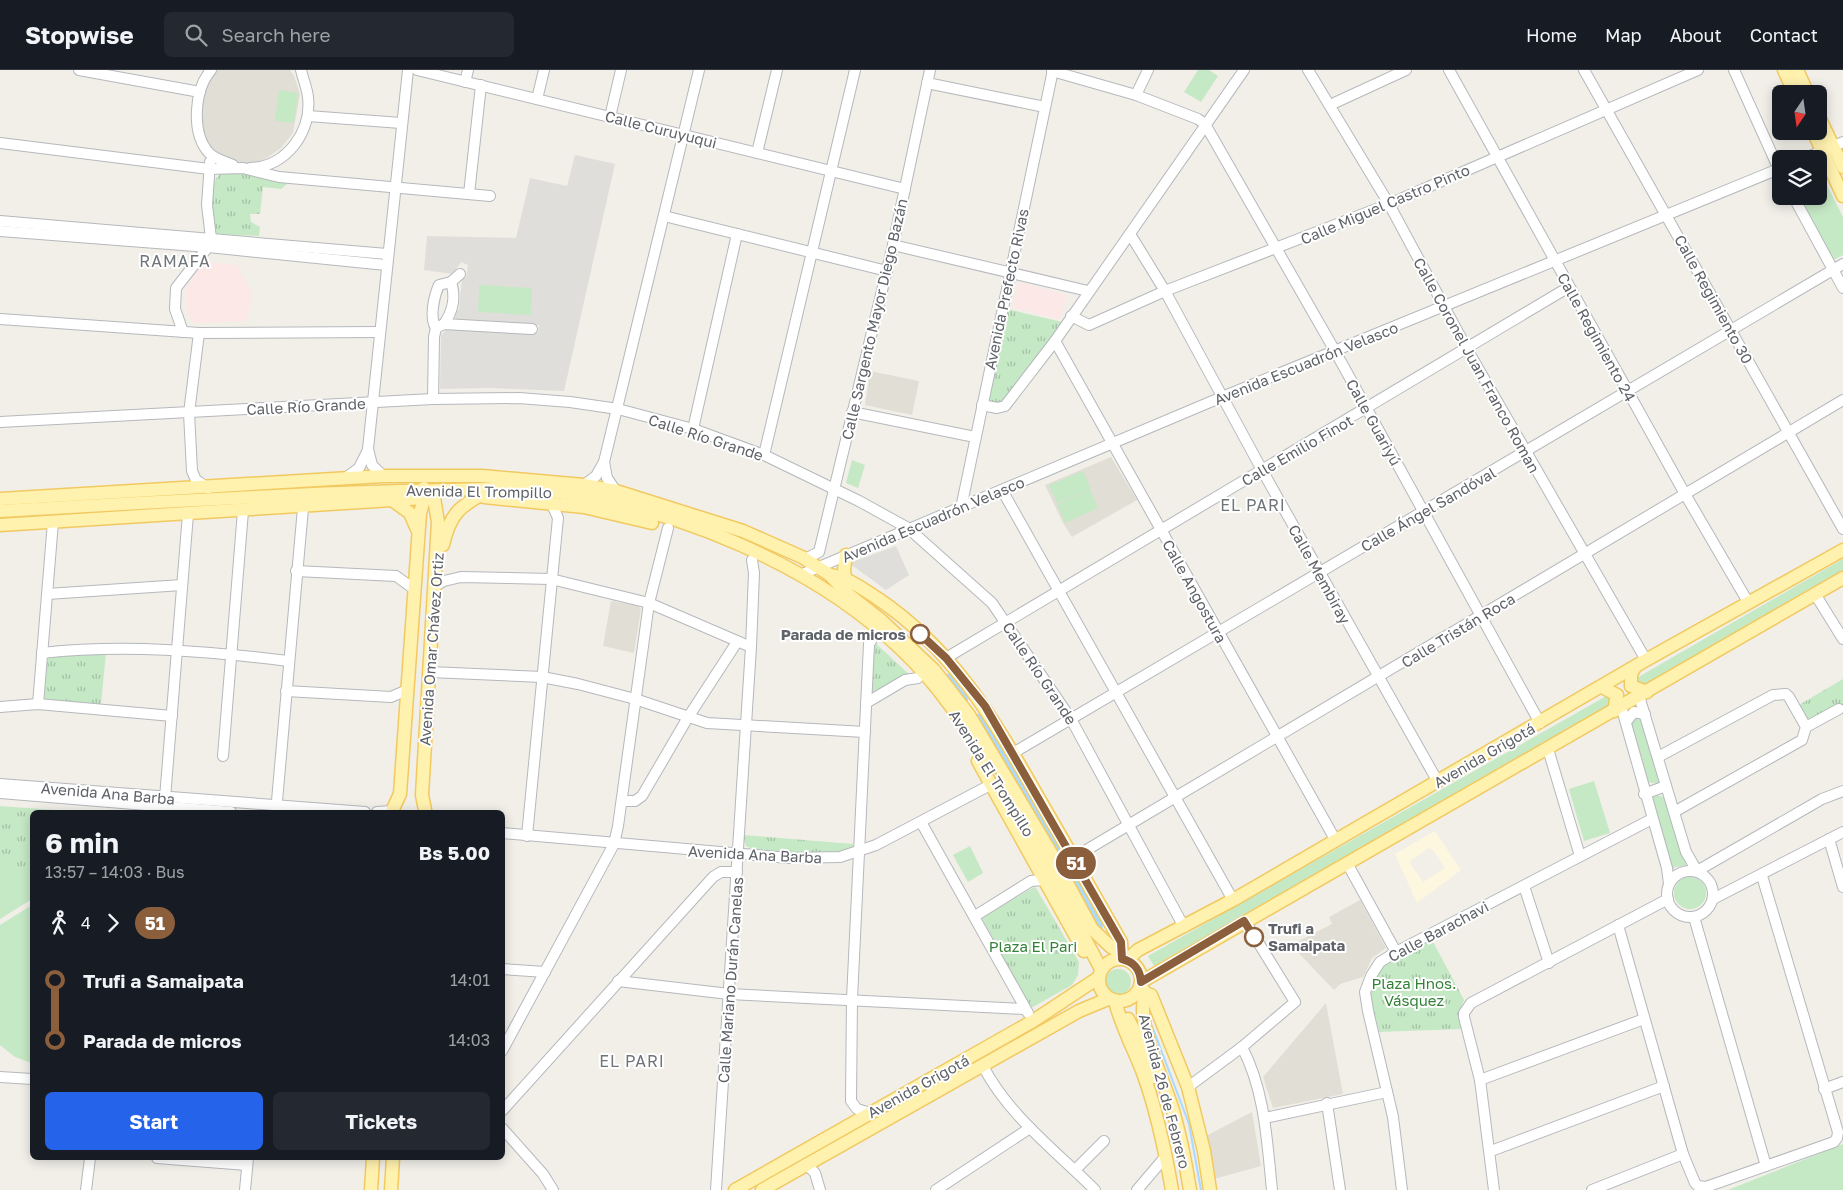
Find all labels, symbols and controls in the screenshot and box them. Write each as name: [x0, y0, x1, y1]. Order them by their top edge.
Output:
search box: [164, 12, 514, 57]
text: Stopwise: [25, 20, 134, 49]
icon: search: [182, 21, 210, 49]
text: Search here: [222, 23, 330, 46]
text: Home: [1526, 24, 1577, 46]
text: Map: [1605, 24, 1642, 46]
text: About: [1670, 24, 1722, 46]
text: Contact: [1750, 24, 1818, 46]
north arrow: [1772, 85, 1828, 140]
map controls: [1772, 85, 1827, 205]
street label: Calle Curuyuqui: [603, 106, 719, 152]
button: layers: [1772, 150, 1827, 205]
street label: Calle Miguel Castro Pinto: [1298, 160, 1472, 248]
street label: Calle Sargento Mayor Diego Bazán: [837, 197, 911, 441]
street label: Avenida Prefecto Rivas: [980, 207, 1032, 371]
street label: Calle Regimiento 30: [1671, 231, 1757, 367]
district label: RAMAFA: [139, 251, 211, 271]
street label: Calle Coronel Juan Franco Roman: [1410, 254, 1544, 476]
street label: Calle Regimiento 24: [1554, 270, 1640, 404]
street label: Avenida Escuadrón Velasco: [1211, 318, 1401, 408]
street label: Calle Guariyú: [1343, 376, 1405, 468]
street label: Calle Río Grande: [246, 394, 366, 418]
street label: Calle Río Grande: [646, 410, 766, 464]
street label: Calle Emilio Finot: [1238, 411, 1356, 489]
street label: Calle Ángel Sandóval: [1357, 463, 1499, 555]
street label: Avenida Escuadrón Velasco: [839, 472, 1027, 566]
street label: Avenida El Trompillo: [406, 481, 552, 501]
district label: EL PARI: [1220, 495, 1286, 515]
street label: Calle Membiray: [1285, 521, 1355, 627]
street label: Calle Angostura: [1159, 536, 1231, 646]
street label: Avenida Omar Chávez Ortiz: [415, 551, 447, 746]
street label: Calle Tristán Roca: [1398, 589, 1518, 671]
street label: Calle Río Grande: [999, 618, 1081, 728]
marker: Parada de micros: [910, 624, 930, 644]
place label: Parada de micros: [781, 625, 906, 643]
street label: Avenida El Trompillo: [946, 706, 1038, 840]
street label: Avenida Grigotá: [1430, 719, 1538, 791]
street label: Avenida Ana Barba: [40, 778, 176, 808]
text: 6 min: [45, 826, 119, 859]
text: Bs 5.00: [419, 841, 490, 864]
street label: Avenida Ana Barba: [688, 841, 822, 867]
line badge: 51: [1054, 847, 1098, 879]
text: 51: [1066, 852, 1086, 874]
text: 13:57 – 14:03 · Bus: [45, 862, 184, 882]
street label: Calle Mariano Durán Canelas: [714, 876, 746, 1084]
street label: Calle Barachavi: [1385, 897, 1491, 965]
icon: walk: [45, 909, 73, 937]
icon: forward: [99, 909, 127, 937]
text: 51: [145, 912, 165, 934]
text: 4: [81, 913, 91, 933]
place label: Trufi a Samaipata: [1268, 919, 1346, 954]
marker: Trufi a Samaipata: [1244, 927, 1264, 947]
park label: Plaza El Pari: [989, 937, 1077, 955]
text: Trufi a Samaipata: [83, 969, 244, 992]
text: 14:01: [450, 970, 490, 990]
park label: Plaza Hnos. Vásquez: [1371, 974, 1457, 1009]
street label: Avenida 26 de Febrero: [1136, 1012, 1194, 1170]
text: Parada de micros: [83, 1029, 242, 1052]
text: 14:03: [448, 1030, 490, 1050]
district label: EL PARI: [599, 1051, 665, 1071]
street label: Avenida Grigotá: [864, 1051, 972, 1121]
button: Start: [45, 1092, 263, 1150]
button: Tickets: [273, 1092, 490, 1150]

